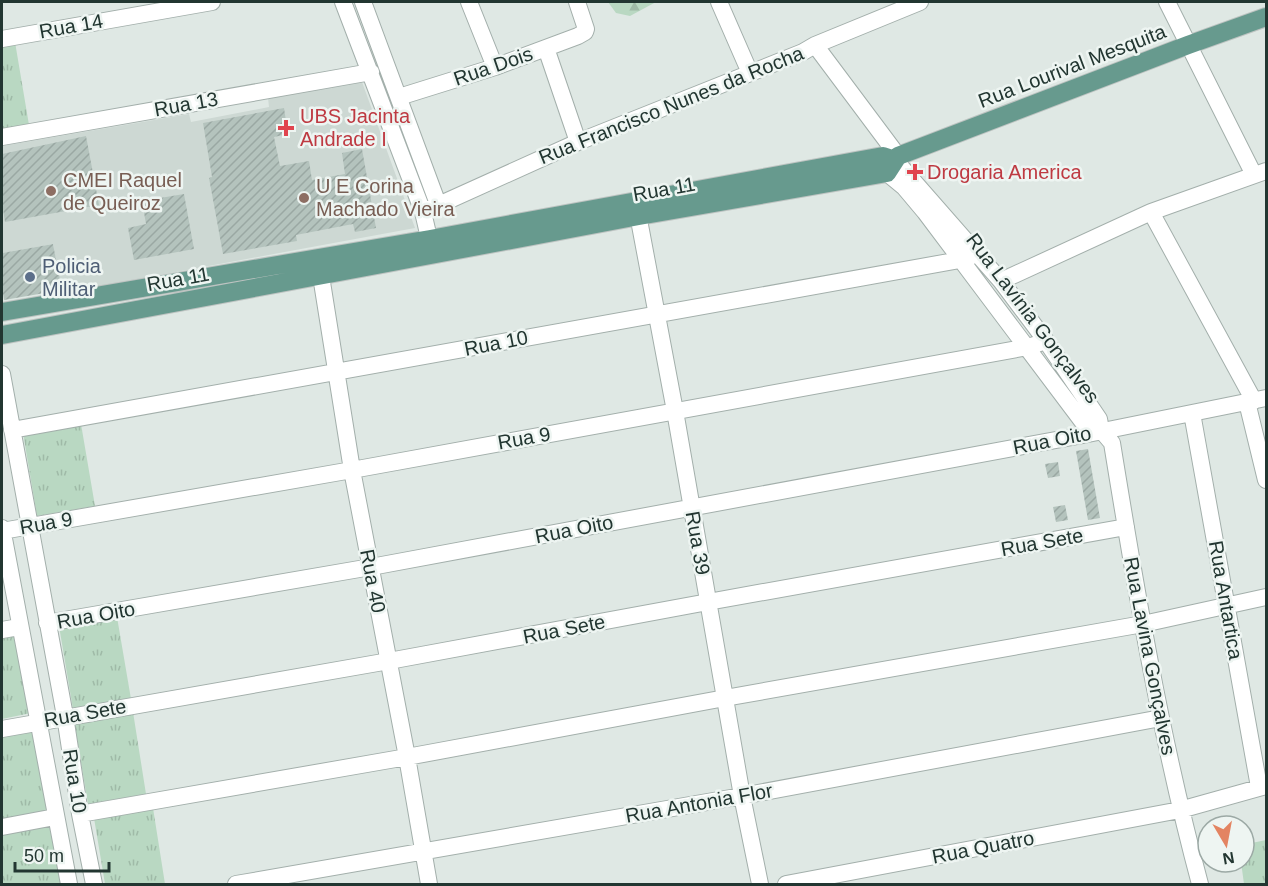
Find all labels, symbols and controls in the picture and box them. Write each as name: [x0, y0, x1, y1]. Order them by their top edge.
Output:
street label: Rua 14: [37, 10, 105, 42]
street label: Rua Lourival Mesquita: [975, 20, 1170, 112]
street label: Rua Francisco Nunes da Rocha: [535, 41, 807, 168]
street label: Rua Dois: [451, 42, 535, 90]
street label: Rua 13: [152, 88, 220, 120]
place label: UBS Jacinta Andrade I: [300, 105, 411, 150]
marker: UBS Jacinta Andrade I: [277, 119, 295, 137]
place label: Drogaria America: [927, 161, 1082, 183]
marker: Drogaria America: [908, 165, 922, 179]
place label: CMEI Raquel de Queiroz: [63, 169, 182, 214]
street label: Rua 11: [631, 173, 697, 205]
place label: U E Corina Machado Vieira: [316, 175, 455, 220]
marker: CMEI Raquel de Queiroz: [44, 184, 58, 198]
marker: U E Corina Machado Vieira: [297, 191, 311, 205]
street label: Rua Lavínia Gonçalves: [962, 229, 1104, 407]
place label: Policia Militar: [42, 255, 102, 300]
street label: Rua 11: [145, 263, 211, 295]
marker: Policia Militar: [23, 270, 37, 284]
street label: Rua 10: [462, 326, 530, 360]
street label: Rua Oito: [1011, 422, 1093, 458]
street label: Rua 9: [496, 423, 552, 453]
street label: Rua 9: [18, 508, 74, 538]
street label: Rua 39: [682, 509, 714, 577]
street label: Rua Oito: [533, 511, 615, 547]
street label: Rua Sete: [999, 524, 1085, 560]
street label: Rua Antartica: [1205, 539, 1247, 662]
street label: Rua 40: [356, 547, 390, 615]
street label: Rua Lavina Gonçalves: [1120, 555, 1180, 757]
street label: Rua Oito: [55, 597, 137, 633]
street label: Rua Sete: [521, 610, 607, 648]
street label: Rua Sete: [42, 695, 128, 731]
street label: Rua 10: [59, 747, 91, 815]
street label: Rua Antonia Flor: [624, 779, 775, 827]
north arrow: [1196, 814, 1256, 874]
street label: Rua Quatro: [930, 826, 1036, 868]
scale bar: [15, 835, 110, 873]
text: 50 m: [24, 846, 64, 866]
text: N: [1221, 849, 1236, 868]

